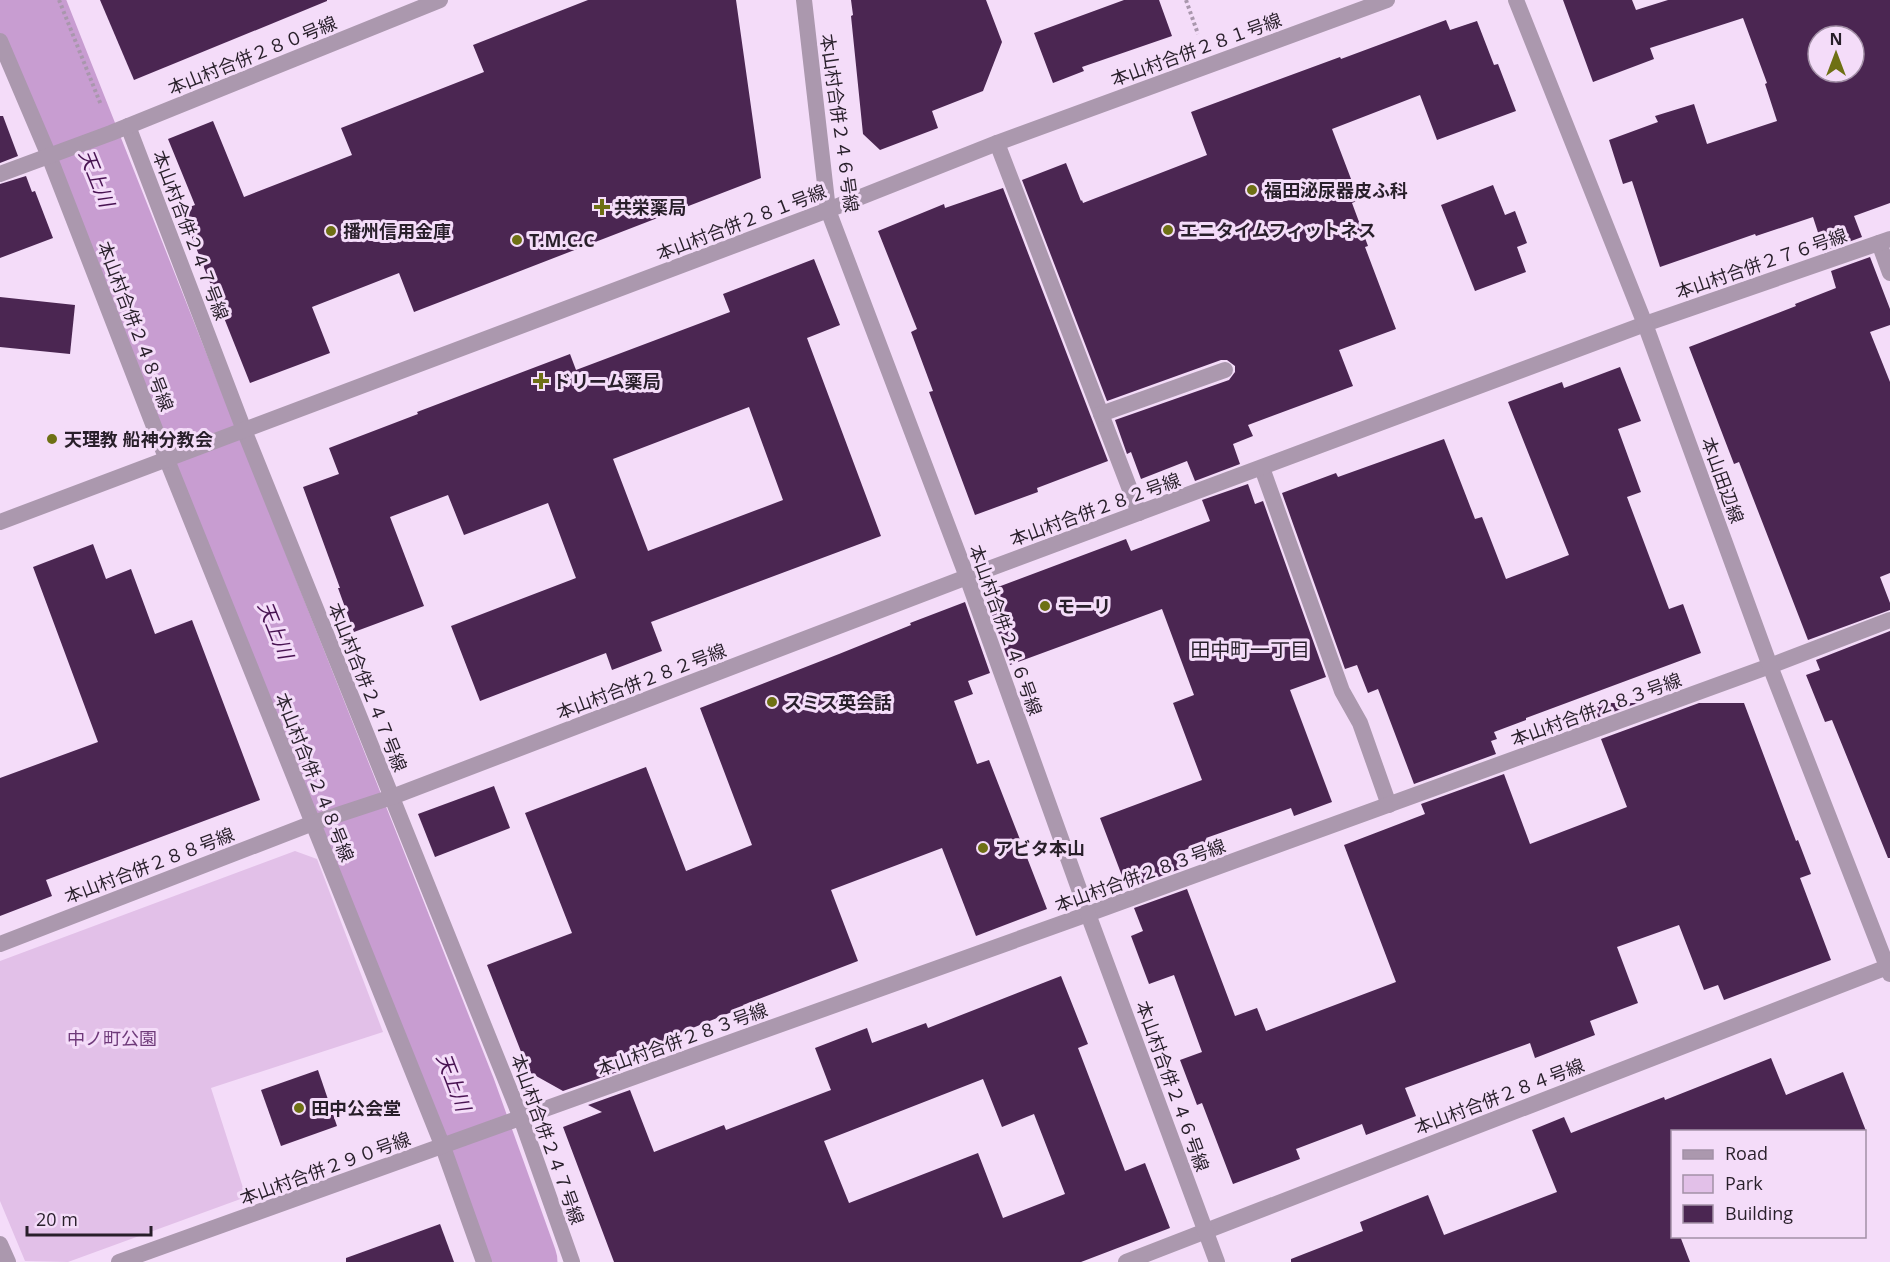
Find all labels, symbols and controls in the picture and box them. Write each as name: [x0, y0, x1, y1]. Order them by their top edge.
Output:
street label: 本山村合併２８１号線: [1107, 7, 1285, 91]
street label: 本山村合併２８０号線: [164, 10, 340, 100]
north arrow: [1806, 24, 1866, 84]
text: N: [1829, 28, 1843, 50]
street label: 本山村合併２４６号線: [816, 32, 864, 214]
water label: 天上川: [73, 145, 122, 213]
street label: 本山村合併２４７号線: [148, 147, 234, 323]
place label: 福田泌尿器皮ふ科: [1264, 178, 1408, 202]
street label: 本山村合併２８１号線: [653, 179, 829, 265]
marker: 福田泌尿器皮ふ科: [1245, 183, 1259, 197]
place label: 共栄薬局: [614, 195, 686, 219]
marker: 共栄薬局: [595, 200, 609, 214]
place label: エニタイムフィットネス: [1180, 218, 1376, 242]
place label: 播州信用金庫: [343, 219, 451, 243]
street label: 本山村合併２７６号線: [1672, 222, 1850, 304]
marker: エニタイムフィットネス: [1161, 223, 1175, 237]
marker: 播州信用金庫: [324, 224, 338, 238]
place label: T.M.C.C: [529, 228, 595, 252]
marker: T.M.C.C: [510, 233, 524, 247]
street label: 本山村合併２４８号線: [93, 238, 179, 414]
place label: ドリーム薬局: [553, 369, 660, 393]
marker: ドリーム薬局: [534, 374, 548, 388]
place label: 天理教 船神分教会: [64, 427, 213, 451]
marker: 天理教 船神分教会: [45, 432, 59, 446]
street label: 本山田辺線: [1696, 434, 1750, 526]
street label: 本山村合併２８２号線: [1006, 467, 1184, 551]
street label: 本山村合併２４６号線: [964, 541, 1048, 719]
place label: モーリ: [1057, 594, 1111, 618]
water label: 天上川: [252, 597, 301, 665]
street label: 本山村合併２４７号線: [323, 599, 413, 775]
marker: モーリ: [1038, 599, 1052, 613]
district label: 田中町一丁目: [1190, 636, 1310, 663]
street label: 本山村合併２８２号線: [553, 638, 729, 724]
street label: 本山村合併２８３号線: [1507, 667, 1685, 751]
street label: 本山村合併２４８号線: [270, 689, 360, 865]
place label: スミス英会話: [784, 690, 892, 714]
marker: スミス英会話: [765, 695, 779, 709]
street label: 本山村合併２８８号線: [61, 822, 237, 908]
street label: 本山村合併２８３号線: [1051, 833, 1229, 917]
place label: アビタ本山: [995, 836, 1085, 860]
marker: アビタ本山: [976, 841, 990, 855]
street label: 本山村合併２８３号線: [593, 997, 771, 1081]
street label: 本山村合併２４６号線: [1131, 997, 1215, 1175]
park label: 中ノ町公園: [67, 1026, 157, 1050]
water label: 天上川: [431, 1049, 478, 1117]
street label: 本山村合併２４７号線: [506, 1050, 590, 1228]
street label: 本山村合併２８４号線: [1411, 1053, 1587, 1139]
place label: 田中公会堂: [311, 1096, 401, 1120]
marker: 田中公会堂: [292, 1101, 306, 1115]
street label: 本山村合併２９０号線: [236, 1126, 414, 1210]
legend: [1671, 1130, 1866, 1238]
text: Road: [1725, 1141, 1768, 1165]
text: Park: [1725, 1171, 1763, 1195]
scale bar: [27, 1199, 152, 1237]
text: Building: [1725, 1201, 1793, 1225]
text: 20 m: [36, 1207, 78, 1231]

